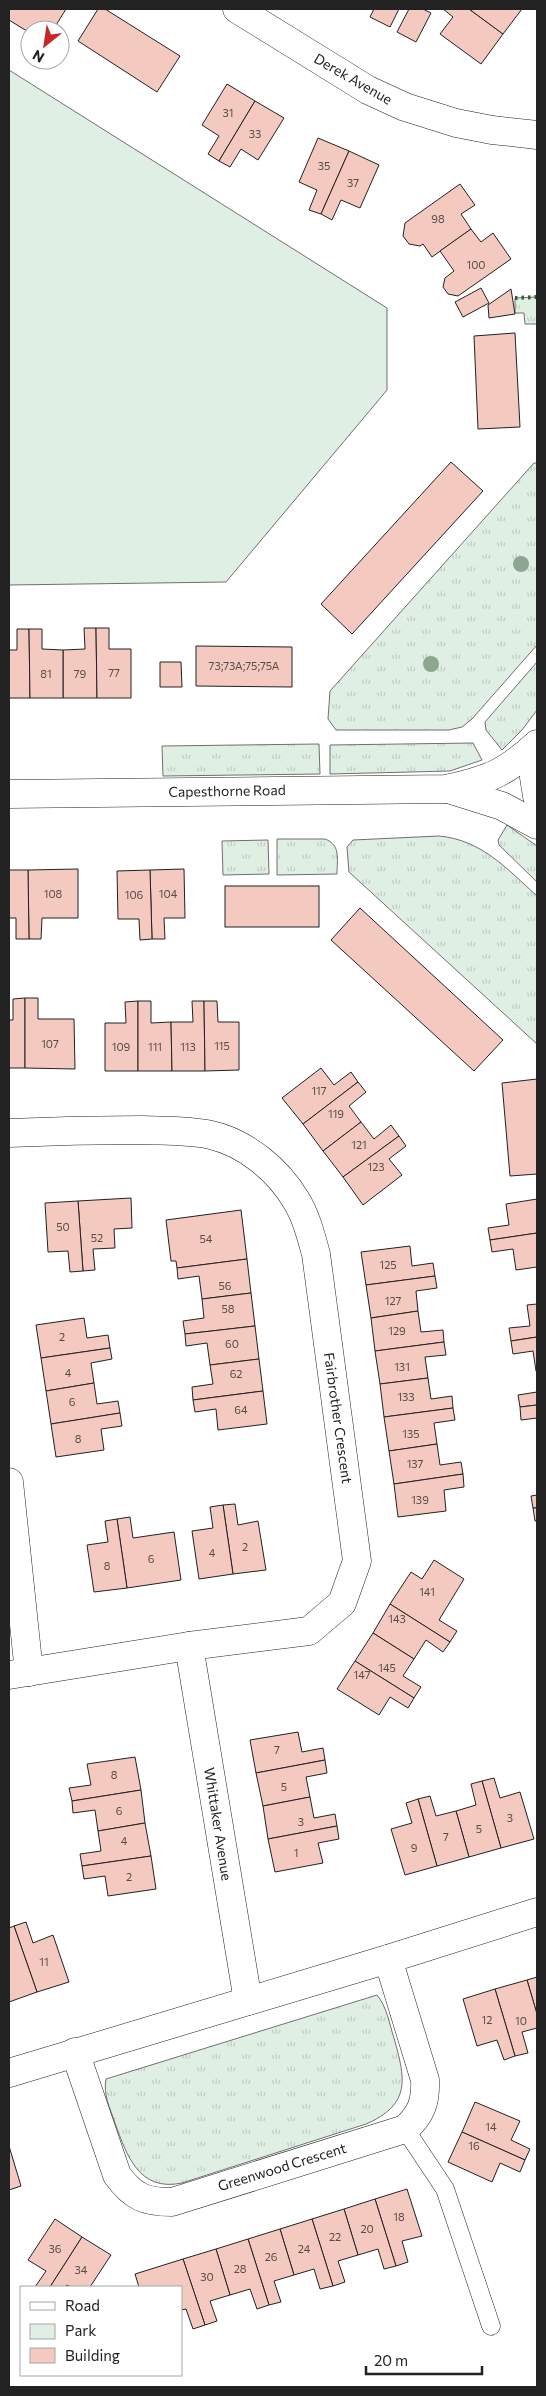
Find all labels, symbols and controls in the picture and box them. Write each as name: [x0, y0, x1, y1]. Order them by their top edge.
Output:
north arrow: [20, 20, 70, 70]
text: N: [29, 47, 47, 67]
street label: Derek Avenue: [311, 49, 395, 108]
house number: 31: [223, 106, 233, 119]
house number: 33: [249, 127, 261, 140]
house number: 35: [318, 159, 330, 172]
house number: 37: [347, 176, 359, 189]
house number: 98: [431, 212, 445, 225]
house number: 100: [466, 258, 486, 271]
house number: 73;73A;75;75A: [209, 659, 280, 673]
house number: 77: [108, 666, 120, 679]
house number: 81: [40, 667, 52, 680]
house number: 79: [74, 667, 87, 680]
street label: Capesthorne Road: [168, 781, 286, 800]
house number: 108: [44, 887, 63, 900]
house number: 104: [159, 887, 178, 900]
house number: 106: [125, 888, 144, 901]
house number: 107: [41, 1037, 59, 1050]
house number: 115: [214, 1039, 230, 1052]
house number: 109: [112, 1040, 131, 1053]
house number: 111: [148, 1040, 162, 1053]
house number: 113: [180, 1040, 196, 1053]
house number: 117: [311, 1084, 327, 1097]
house number: 119: [328, 1107, 344, 1120]
house number: 121: [351, 1138, 367, 1151]
house number: 123: [367, 1160, 385, 1173]
house number: 50: [56, 1220, 70, 1233]
house number: 52: [91, 1231, 103, 1244]
house number: 54: [200, 1232, 213, 1245]
house number: 125: [379, 1258, 397, 1271]
house number: 56: [219, 1279, 232, 1292]
house number: 127: [385, 1294, 401, 1307]
house number: 58: [222, 1302, 235, 1315]
house number: 129: [388, 1324, 406, 1337]
house number: 2: [59, 1330, 65, 1343]
house number: 60: [225, 1337, 239, 1350]
street label: Fairbrother Crescent: [321, 1351, 356, 1485]
house number: 131: [394, 1360, 410, 1373]
house number: 4: [65, 1366, 72, 1379]
house number: 62: [230, 1367, 242, 1380]
house number: 133: [397, 1390, 415, 1403]
house number: 6: [69, 1395, 76, 1408]
house number: 64: [234, 1403, 248, 1416]
house number: 135: [402, 1427, 420, 1440]
house number: 8: [75, 1432, 82, 1445]
house number: 137: [407, 1457, 424, 1470]
house number: 139: [411, 1493, 429, 1506]
house number: 2: [242, 1540, 248, 1553]
house number: 4: [209, 1546, 216, 1559]
house number: 6: [148, 1552, 155, 1565]
house number: 8: [104, 1559, 111, 1572]
house number: 141: [419, 1585, 435, 1598]
house number: 143: [388, 1612, 406, 1625]
house number: 145: [378, 1661, 396, 1674]
house number: 147: [354, 1668, 371, 1681]
house number: 7: [274, 1743, 280, 1756]
street label: Whittaker Avenue: [201, 1766, 236, 1882]
house number: 8: [111, 1768, 118, 1781]
house number: 5: [281, 1780, 287, 1793]
house number: 6: [116, 1804, 123, 1817]
house number: 3: [507, 1811, 513, 1824]
house number: 3: [298, 1815, 304, 1828]
house number: 5: [476, 1822, 482, 1835]
house number: 7: [443, 1830, 449, 1843]
house number: 4: [121, 1834, 128, 1847]
house number: 9: [411, 1841, 418, 1854]
house number: 1: [294, 1846, 298, 1859]
house number: 2: [126, 1870, 132, 1883]
house number: 11: [39, 1955, 49, 1968]
house number: 12: [482, 2013, 492, 2026]
house number: 10: [515, 2014, 527, 2027]
house number: 14: [485, 2120, 497, 2133]
street label: Greenwood Crescent: [216, 2139, 348, 2194]
house number: 16: [468, 2139, 480, 2152]
house number: 18: [393, 2210, 405, 2223]
house number: 20: [360, 2222, 374, 2235]
house number: 22: [329, 2230, 341, 2243]
house number: 36: [49, 2242, 62, 2255]
house number: 24: [298, 2242, 311, 2255]
house number: 26: [265, 2250, 278, 2263]
house number: 28: [234, 2262, 247, 2275]
house number: 34: [75, 2263, 88, 2276]
house number: 30: [200, 2270, 214, 2283]
legend: [20, 2286, 182, 2376]
text: Road: [65, 2296, 100, 2314]
text: Park: [65, 2321, 96, 2339]
scale bar: [366, 2344, 482, 2376]
text: Building: [65, 2346, 120, 2364]
text: 20 m: [374, 2351, 408, 2369]

